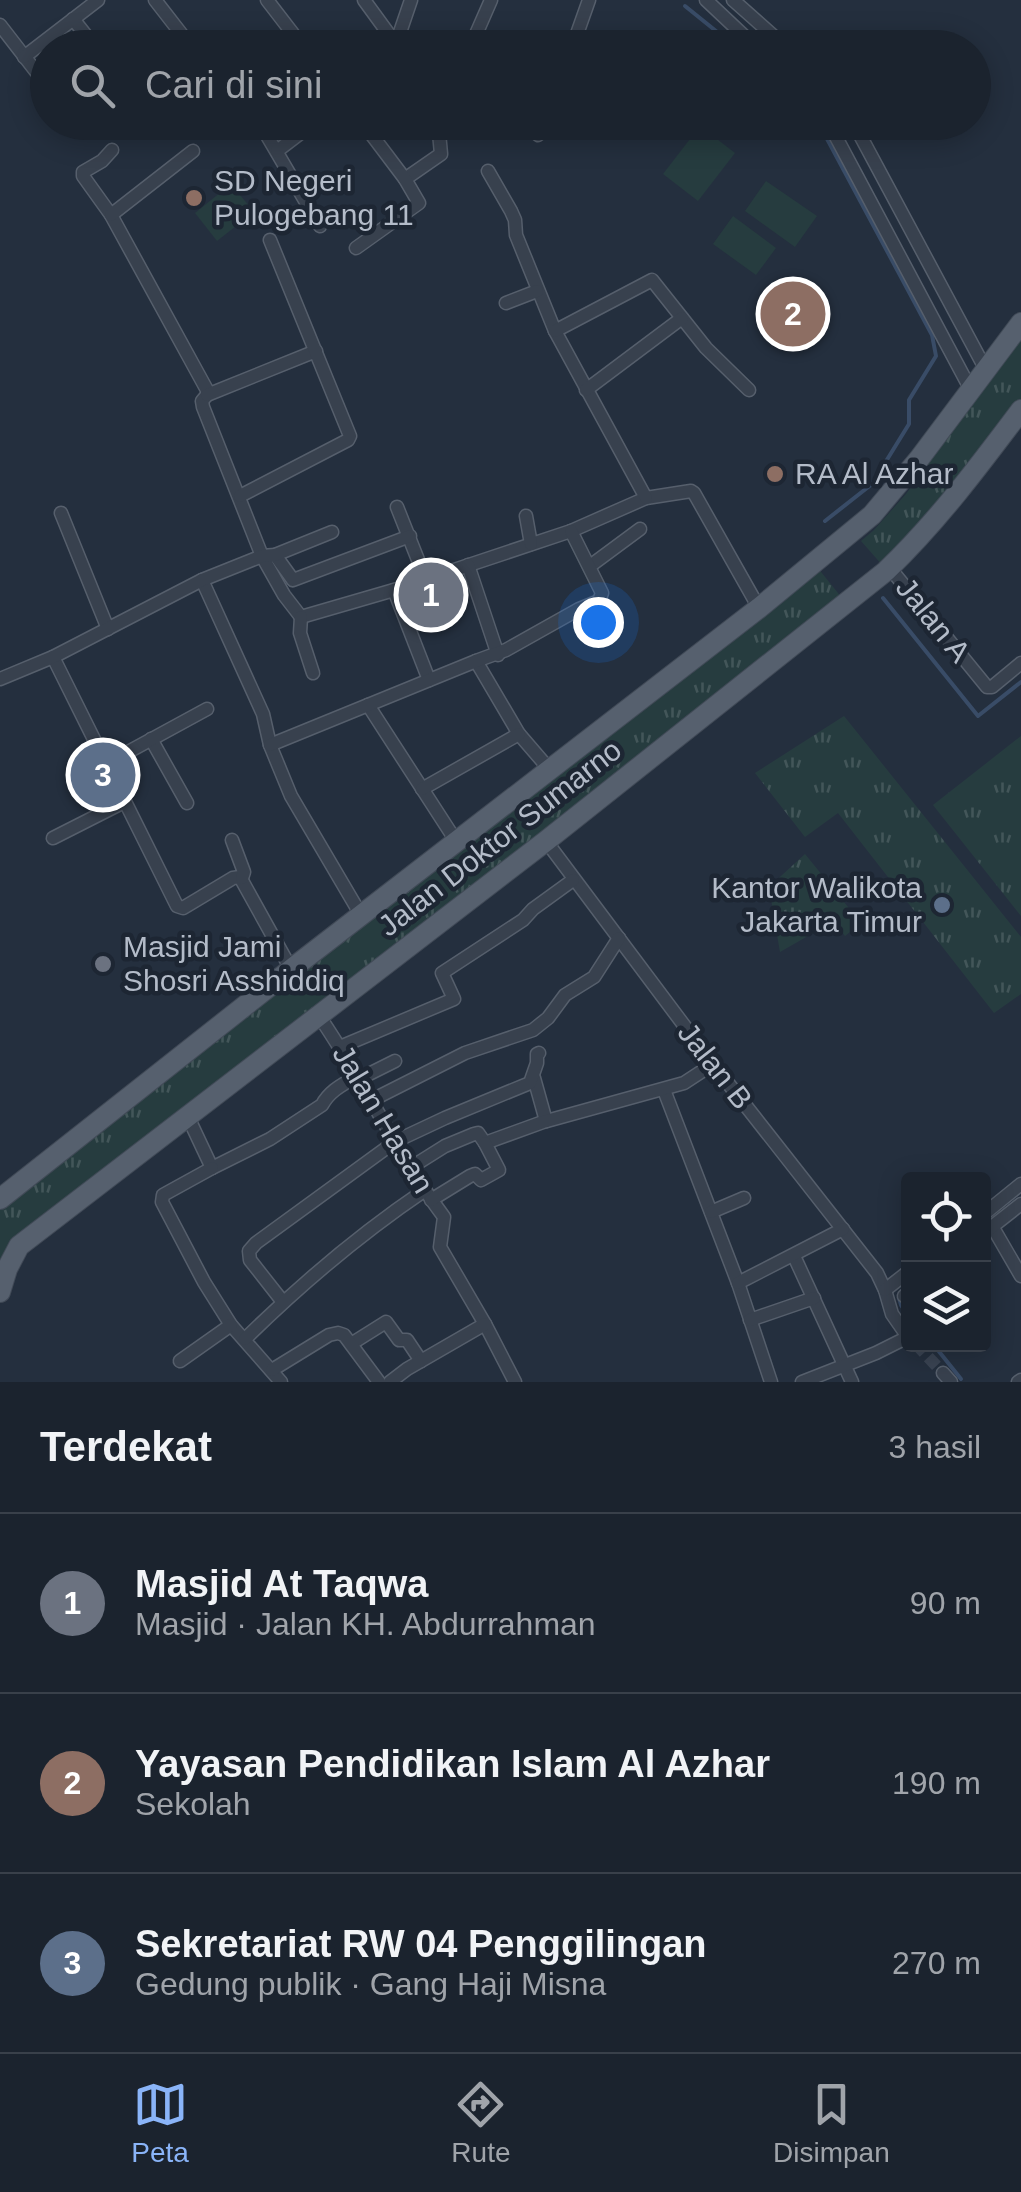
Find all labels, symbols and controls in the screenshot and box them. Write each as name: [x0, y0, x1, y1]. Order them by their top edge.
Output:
search box: [30, 30, 991, 140]
icon: search: [65, 58, 120, 113]
text: Cari di sini: [145, 64, 322, 106]
place label: SD Negeri Pulogebang 11: [214, 164, 414, 231]
marker: SD Negeri Pulogebang 11: [183, 187, 205, 209]
pin: 2: [760, 276, 826, 352]
place label: RA Al Azhar: [795, 457, 953, 490]
marker: RA Al Azhar: [764, 463, 786, 485]
pin: 1: [398, 558, 464, 632]
street label: Jalan A: [890, 571, 977, 668]
your location: [573, 597, 624, 648]
street label: Jalan Doktor Sumarno: [372, 733, 627, 942]
pin: 3: [70, 738, 136, 812]
place label: Kantor Walikota Jakarta Timur: [711, 871, 922, 938]
marker: Kantor Walikota Jakarta Timur: [931, 894, 953, 916]
place label: Masjid Jami Shosri Asshiddiq: [123, 930, 345, 997]
marker: Masjid Jami Shosri Asshiddiq: [92, 953, 114, 975]
street label: Jalan B: [672, 1016, 759, 1115]
street label: Jalan Hasan: [326, 1039, 441, 1199]
map controls: [901, 1172, 991, 1352]
button: locate: [901, 1172, 991, 1262]
button: layers: [901, 1262, 991, 1352]
text: Terdekat: [40, 1423, 212, 1470]
text: 3 hasil: [889, 1429, 981, 1465]
text: Masjid At Taqwa: [135, 1563, 428, 1605]
text: 1: [64, 1585, 81, 1621]
text: 90 m: [910, 1585, 981, 1621]
text: Masjid · Jalan KH. Abdurrahman: [135, 1606, 596, 1642]
text: Yayasan Pendidikan Islam Al Azhar: [135, 1743, 770, 1785]
text: 2: [64, 1765, 81, 1801]
text: 190 m: [892, 1765, 981, 1801]
text: Sekolah: [135, 1786, 251, 1822]
text: Sekretariat RW 04 Penggilingan: [135, 1923, 707, 1965]
text: 3: [64, 1945, 81, 1981]
text: 270 m: [892, 1945, 981, 1981]
text: Gedung publik · Gang Haji Misna: [135, 1966, 606, 2002]
tab: Peta: [131, 2077, 189, 2169]
tab: Rute: [451, 2077, 511, 2169]
tab: Disimpan: [773, 2077, 890, 2169]

